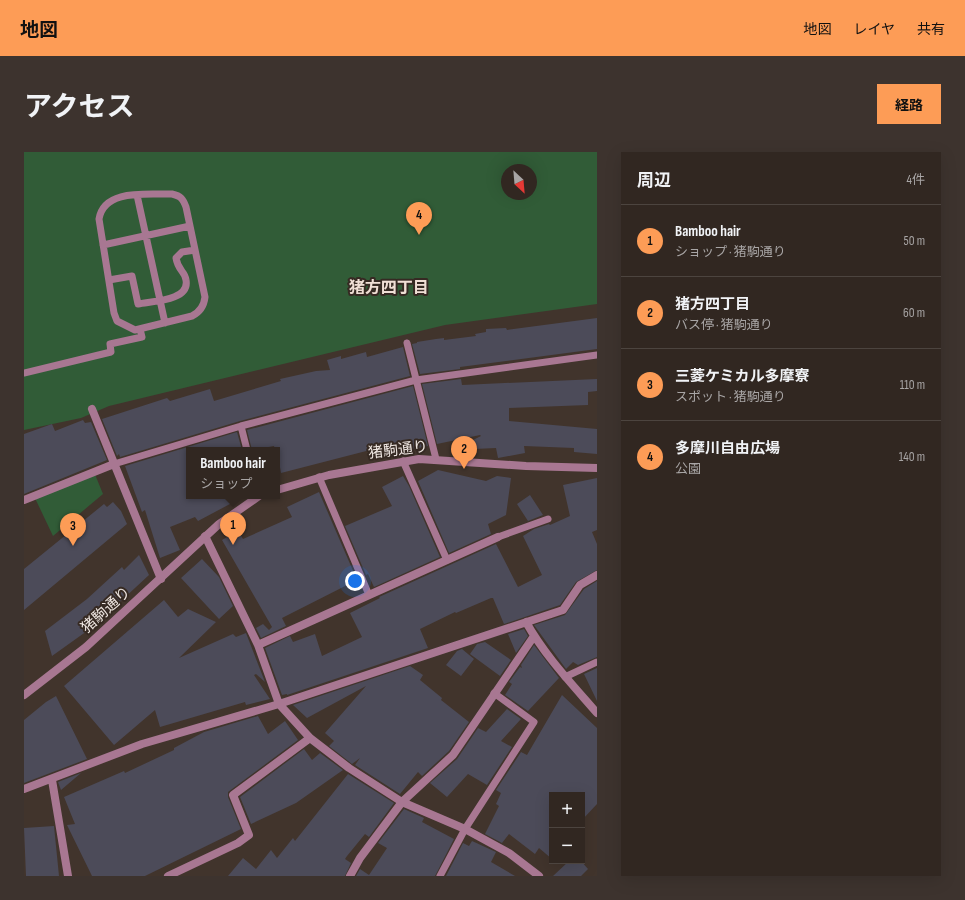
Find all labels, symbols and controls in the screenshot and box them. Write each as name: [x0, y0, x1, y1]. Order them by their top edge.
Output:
text: 地図: [20, 19, 58, 42]
text: 地図: [803, 21, 831, 38]
text: レイヤ: [853, 21, 895, 38]
text: 共有: [917, 21, 945, 38]
button: 経路: [877, 84, 941, 124]
text: アクセス: [24, 91, 135, 124]
north arrow: [501, 164, 537, 200]
text: 周辺: [637, 171, 671, 191]
text: 4件: [907, 172, 925, 188]
pin: 4: [406, 202, 432, 235]
text: Bamboo hair: [675, 222, 741, 241]
text: 1: [647, 233, 653, 249]
text: 50 m: [904, 233, 925, 249]
text: ショップ · 猪駒通り: [675, 244, 786, 260]
district label: 猪方四丁目: [349, 278, 429, 298]
text: 猪方四丁目: [675, 295, 750, 314]
text: 2: [647, 305, 653, 321]
text: 60 m: [903, 305, 925, 321]
text: バス停 · 猪駒通り: [675, 317, 773, 333]
text: 三菱ケミカル多摩寮: [675, 367, 810, 386]
text: 3: [647, 377, 653, 393]
text: 110 m: [900, 377, 925, 393]
text: スポット · 猪駒通り: [675, 389, 786, 405]
pin: 2: [451, 436, 477, 469]
street label: 猪駒通り: [367, 437, 429, 463]
text: 多摩川自由広場: [675, 439, 780, 458]
popup: [186, 447, 280, 499]
text: 4: [647, 449, 653, 465]
text: 140 m: [899, 449, 925, 465]
text: Bamboo hair: [200, 454, 266, 473]
text: 公園: [675, 461, 701, 477]
text: ショップ: [200, 476, 252, 492]
pin: 1: [220, 512, 246, 545]
pin: 3: [60, 513, 86, 546]
your location: [345, 571, 365, 591]
street label: 猪駒通り: [77, 583, 135, 637]
map controls: [549, 792, 585, 864]
button: +: [549, 792, 585, 828]
button: −: [549, 828, 585, 864]

